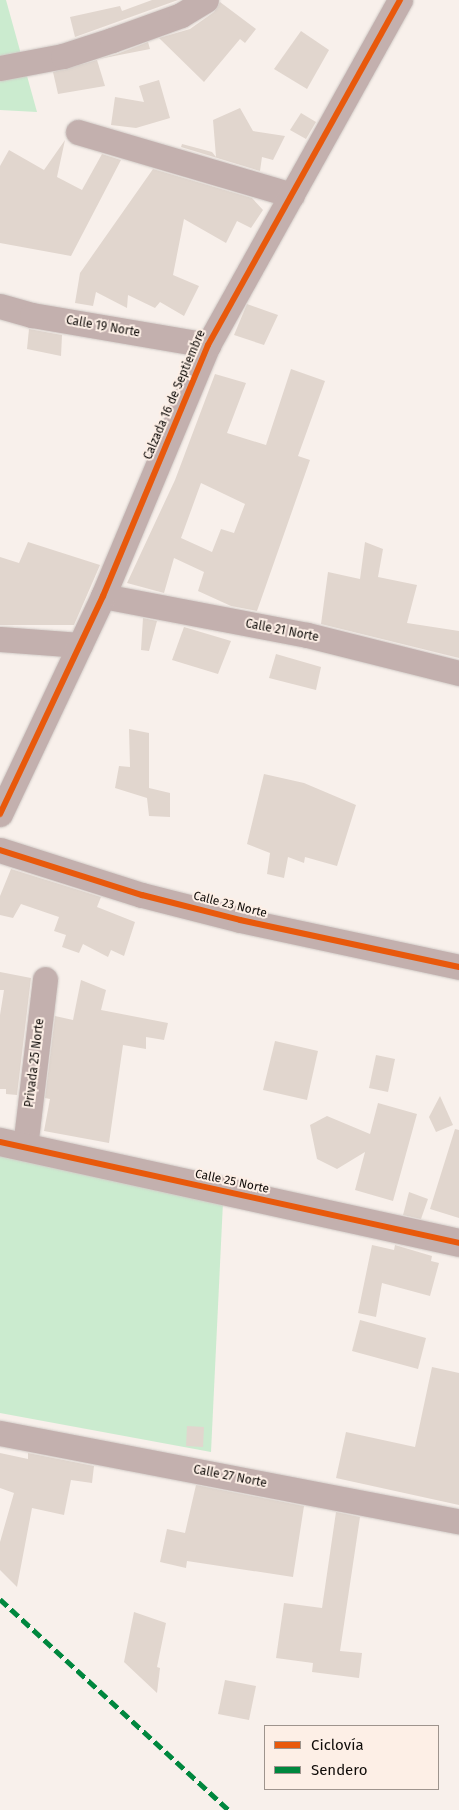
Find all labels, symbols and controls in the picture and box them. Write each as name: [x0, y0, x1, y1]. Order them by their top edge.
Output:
street label: Calle 19 Norte: [65, 313, 141, 341]
street label: Calzada 16 de Septiembre: [141, 328, 209, 462]
street label: Calle 21 Norte: [244, 617, 320, 645]
street label: Calle 23 Norte: [192, 889, 268, 921]
street label: Privada 25 Norte: [22, 1018, 48, 1108]
street label: Calle 25 Norte: [194, 1167, 270, 1197]
street label: Calle 27 Norte: [192, 1463, 268, 1491]
legend: [264, 1725, 439, 1790]
text: Ciclovía: [311, 1736, 364, 1754]
text: Sendero: [311, 1761, 367, 1779]

